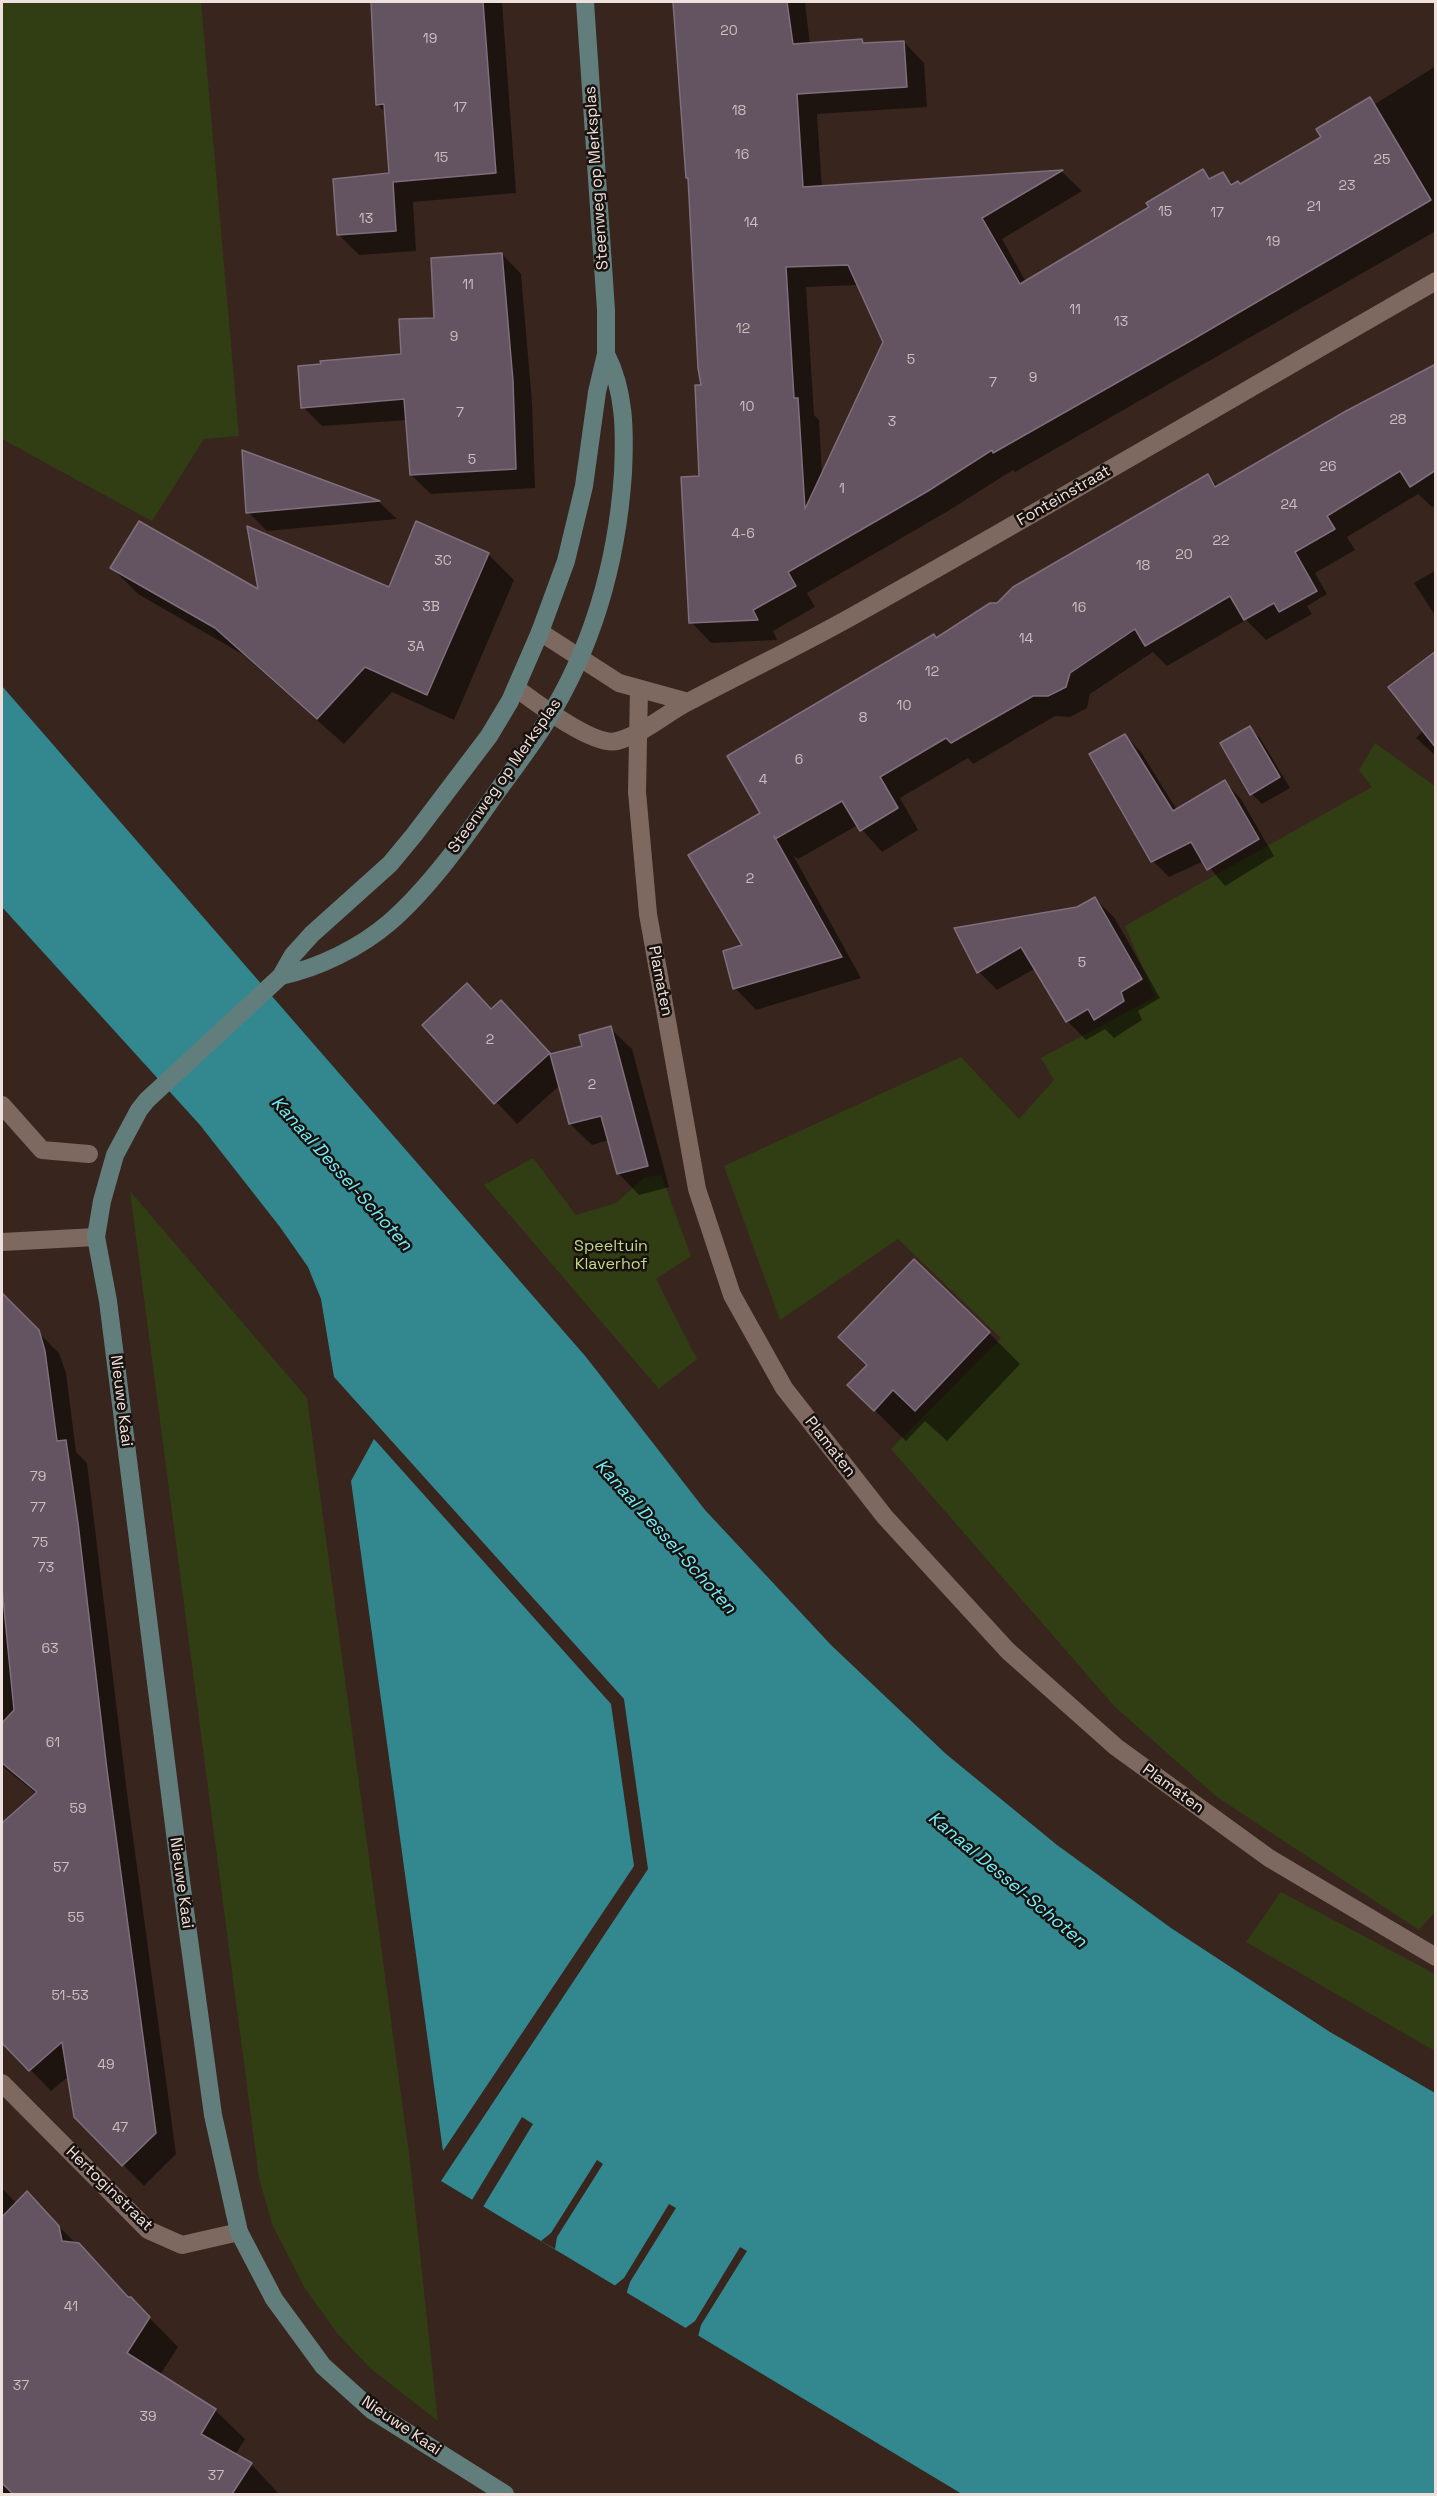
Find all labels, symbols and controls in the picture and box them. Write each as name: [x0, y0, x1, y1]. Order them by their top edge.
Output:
house number: 20: [720, 23, 738, 39]
house number: 19: [423, 31, 437, 47]
street label: Steenweg op Merksplas: [581, 85, 613, 271]
house number: 17: [453, 100, 467, 116]
house number: 18: [732, 103, 746, 119]
house number: 16: [735, 147, 749, 163]
house number: 15: [434, 150, 448, 166]
house number: 25: [1374, 152, 1390, 168]
house number: 23: [1339, 178, 1355, 194]
house number: 21: [1307, 199, 1321, 215]
house number: 15: [1158, 204, 1172, 220]
house number: 17: [1210, 205, 1224, 221]
house number: 13: [359, 211, 373, 227]
house number: 14: [744, 215, 758, 231]
house number: 19: [1266, 234, 1280, 250]
house number: 11: [462, 277, 474, 293]
house number: 11: [1069, 302, 1081, 318]
house number: 13: [1114, 314, 1128, 330]
house number: 12: [736, 321, 750, 337]
house number: 9: [450, 329, 458, 345]
house number: 5: [907, 352, 915, 368]
house number: 9: [1029, 370, 1037, 386]
house number: 7: [989, 375, 997, 391]
house number: 10: [740, 399, 754, 415]
house number: 7: [456, 405, 464, 421]
house number: 28: [1389, 412, 1407, 428]
house number: 3: [888, 414, 896, 430]
house number: 5: [468, 452, 476, 468]
house number: 26: [1319, 459, 1337, 475]
street label: Fonteinstraat: [1014, 461, 1114, 531]
house number: 1: [839, 481, 845, 497]
house number: 24: [1281, 497, 1297, 513]
house number: 4-6: [731, 526, 755, 542]
house number: 22: [1213, 533, 1229, 549]
house number: 20: [1175, 547, 1193, 563]
house number: 3C: [434, 553, 452, 569]
house number: 18: [1136, 558, 1150, 574]
house number: 3B: [422, 599, 440, 615]
house number: 16: [1072, 600, 1086, 616]
house number: 14: [1019, 631, 1033, 647]
house number: 3A: [407, 639, 425, 655]
house number: 12: [925, 664, 939, 680]
street label: Steenweg op Merksplas: [444, 695, 566, 857]
house number: 10: [897, 698, 911, 714]
house number: 8: [859, 710, 867, 726]
house number: 6: [795, 752, 803, 768]
house number: 4: [759, 772, 767, 788]
house number: 2: [746, 871, 754, 887]
street label: Plamaten: [644, 944, 676, 1018]
house number: 5: [1078, 955, 1086, 971]
house number: 2: [486, 1032, 494, 1048]
house number: 2: [588, 1077, 596, 1093]
water label: Kanaal Dessel-Schoten: [266, 1092, 416, 1256]
park label: Speeltuin Klaverhof: [574, 1237, 648, 1275]
street label: Nieuwe Kaai: [106, 1354, 136, 1448]
street label: Plamaten: [800, 1413, 860, 1481]
water label: Kanaal Dessel-Schoten: [590, 1455, 740, 1619]
house number: 79: [30, 1469, 46, 1485]
house number: 77: [30, 1500, 46, 1516]
house number: 75: [32, 1535, 48, 1551]
house number: 73: [38, 1560, 54, 1576]
house number: 63: [41, 1641, 59, 1657]
house number: 61: [46, 1735, 60, 1751]
street label: Plamaten: [1138, 1760, 1208, 1818]
house number: 59: [70, 1801, 86, 1817]
water label: Kanaal Dessel-Schoten: [923, 1807, 1091, 1953]
street label: Nieuwe Kaai: [165, 1836, 197, 1930]
house number: 57: [53, 1860, 69, 1876]
house number: 55: [68, 1910, 84, 1926]
house number: 51-53: [51, 1988, 89, 2004]
house number: 49: [97, 2057, 115, 2073]
house number: 47: [112, 2120, 128, 2136]
street label: Hertoginstraat: [61, 2143, 157, 2235]
house number: 41: [64, 2299, 78, 2315]
house number: 37: [13, 2378, 29, 2394]
street label: Nieuwe Kaai: [357, 2392, 445, 2460]
house number: 39: [139, 2409, 157, 2425]
house number: 37: [208, 2468, 224, 2484]

